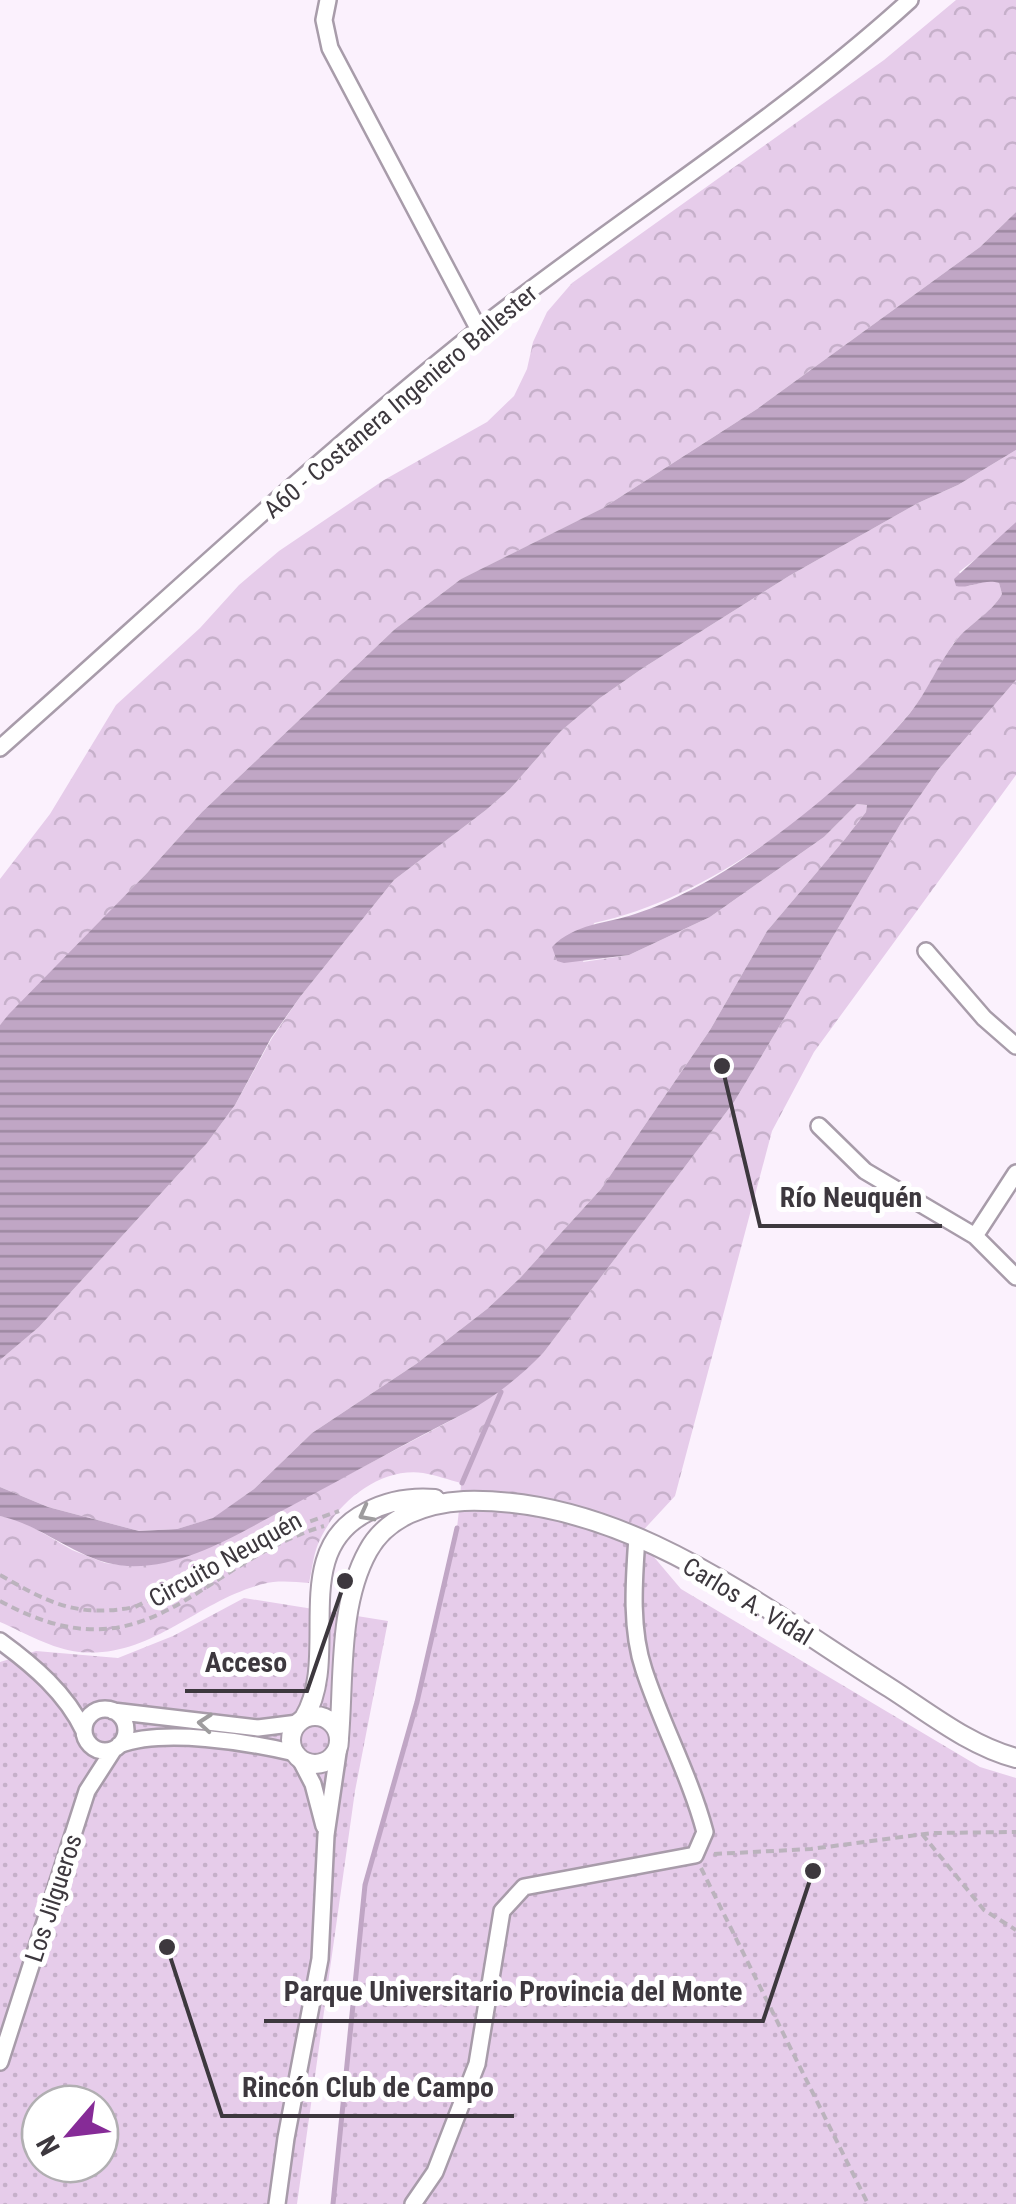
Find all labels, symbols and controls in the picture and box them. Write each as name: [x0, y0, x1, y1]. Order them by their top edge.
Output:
street label: A60 - Costanera Ingeniero Ballester: [258, 278, 543, 524]
callout: Río Neuquén: [760, 1168, 942, 1226]
text: Río Neuquén: [780, 1181, 922, 1214]
one-way arrow: [358, 1502, 376, 1521]
street label: Circuito Neuquén: [144, 1506, 307, 1613]
street label: Carlos A. Vidal: [678, 1551, 818, 1651]
callout: Acceso: [185, 1633, 307, 1691]
text: Acceso: [205, 1646, 287, 1679]
one-way arrow: [197, 1712, 213, 1734]
street label: Los Jilgueros: [19, 1831, 88, 1966]
callout: Parque Universitario Provincia del Monte: [264, 1963, 763, 2021]
text: Parque Universitario Provincia del Monte: [284, 1975, 742, 2008]
callout: Rincón Club de Campo: [222, 2058, 514, 2116]
text: Rincón Club de Campo: [242, 2071, 494, 2104]
north arrow: [20, 2084, 120, 2184]
text: N: [30, 2130, 67, 2161]

